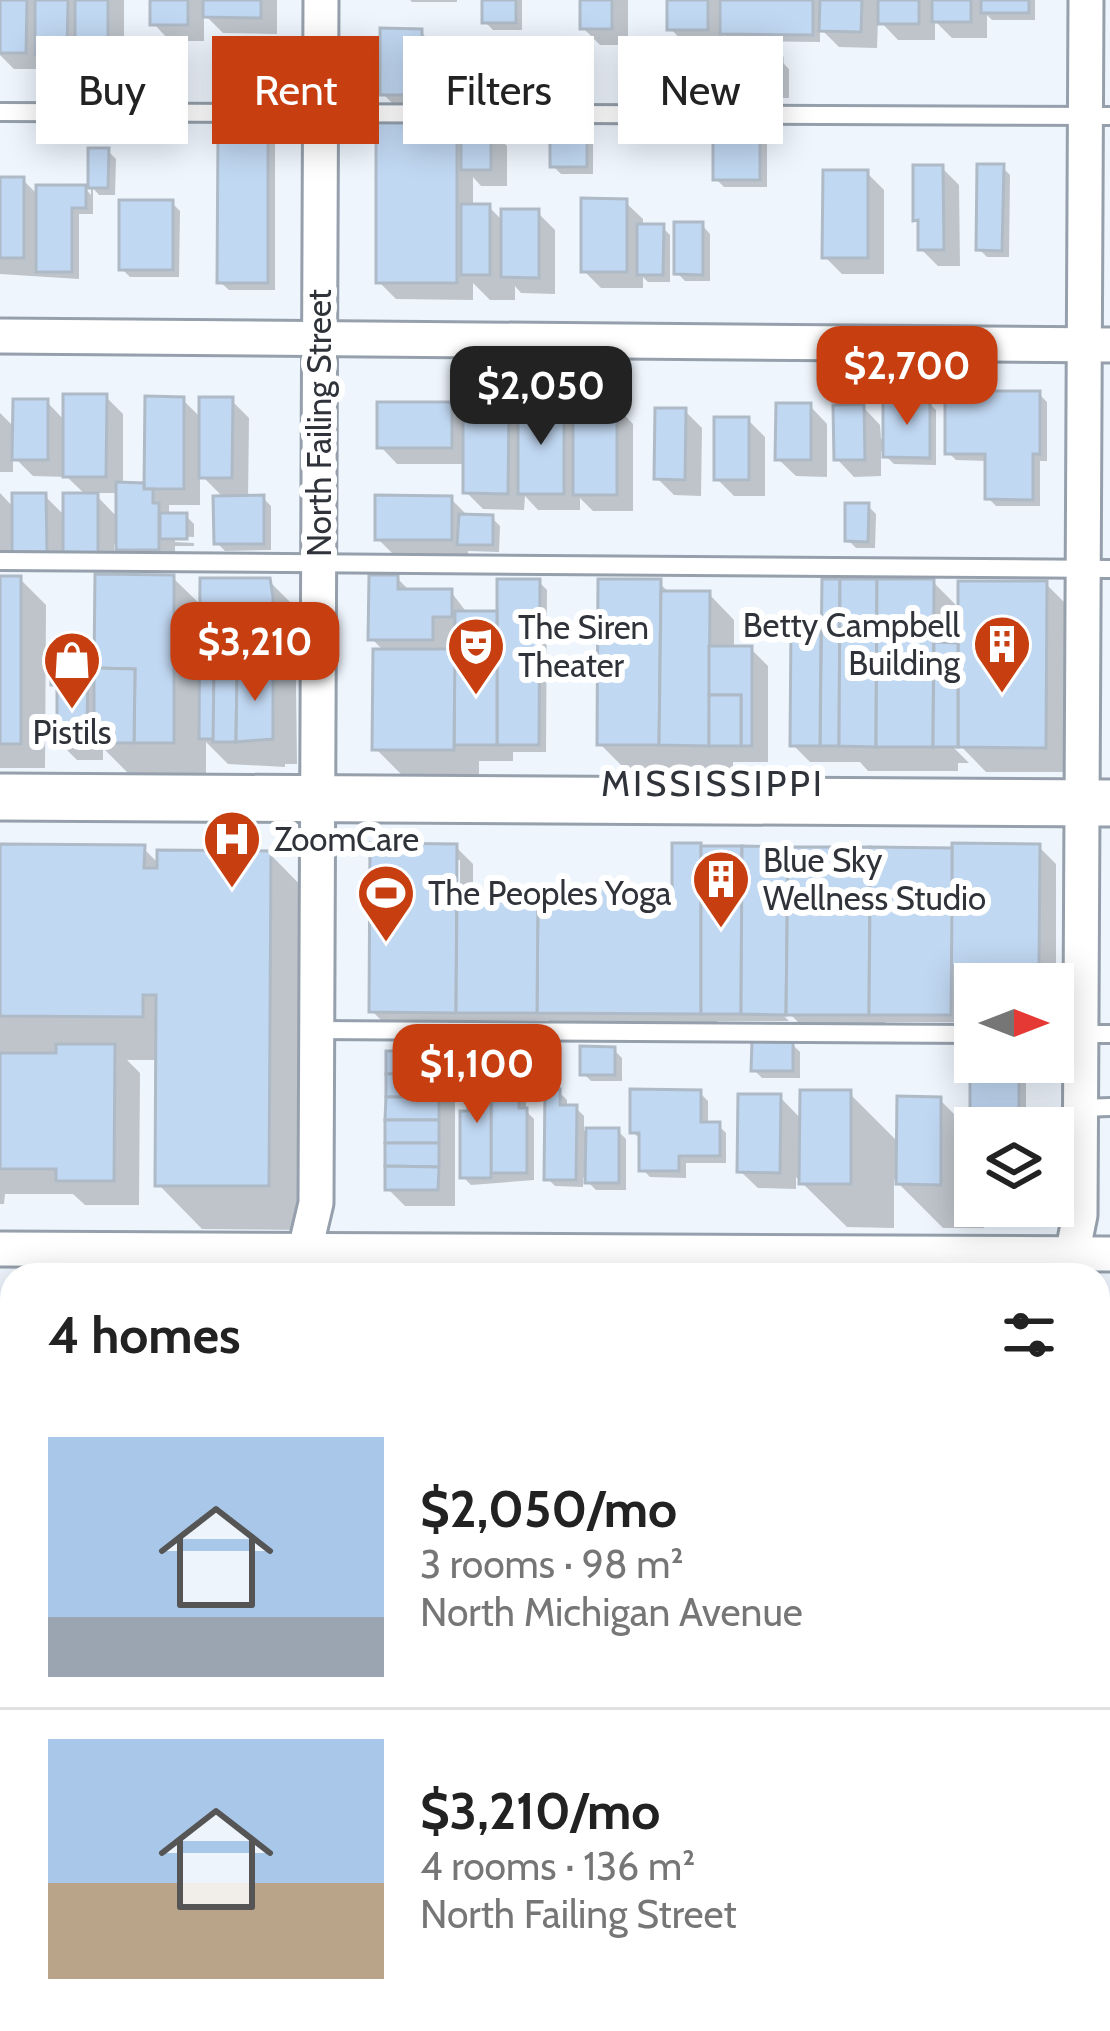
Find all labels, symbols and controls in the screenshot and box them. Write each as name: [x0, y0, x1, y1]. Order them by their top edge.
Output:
chip: Buy: [36, 36, 188, 144]
chip: Rent: [212, 36, 379, 144]
chip: Filters: [403, 36, 594, 144]
chip: New: [618, 36, 783, 144]
street label: North Failing Street: [299, 289, 339, 557]
pin: $2,700: [809, 326, 1005, 428]
text: $2,700: [844, 341, 970, 389]
pin: $2,050: [443, 346, 639, 448]
text: $2,050: [477, 361, 605, 409]
pin: $3,210: [157, 602, 353, 704]
place label: Betty Campbell Building: [743, 605, 961, 683]
place label: The Siren Theater: [518, 607, 649, 685]
building icon: Betty Campbell Building: [971, 613, 1033, 695]
theatre icon: The Siren Theater: [445, 615, 507, 697]
text: $3,210: [197, 617, 313, 665]
shop icon: Pistils: [41, 629, 103, 711]
place label: Pistils: [33, 712, 111, 752]
district label: MISSISSIPPI: [601, 761, 825, 805]
hospital icon: ZoomCare: [201, 808, 263, 890]
place label: ZoomCare: [274, 819, 419, 859]
place label: Blue Sky Wellness Studio: [763, 840, 986, 918]
building icon: Blue Sky Wellness Studio: [690, 848, 752, 930]
sports icon: The Peoples Yoga: [355, 862, 417, 944]
place label: The Peoples Yoga: [428, 873, 672, 913]
north arrow: [954, 963, 1074, 1083]
map controls: [954, 963, 1074, 1227]
pin: $1,100: [379, 1024, 575, 1126]
text: $1,100: [420, 1039, 534, 1087]
button: layers: [954, 1107, 1074, 1227]
icon: filters: [996, 1302, 1062, 1368]
text: 4 homes: [48, 1304, 240, 1366]
text: $2,050/mo: [420, 1478, 677, 1540]
icon: home: [144, 1485, 288, 1629]
text: 3 rooms · 98 m²: [420, 1540, 683, 1588]
text: North Michigan Avenue: [420, 1588, 803, 1636]
text: $3,210/mo: [420, 1780, 660, 1842]
icon: home: [144, 1787, 288, 1931]
text: 4 rooms · 136 m²: [420, 1842, 695, 1890]
text: North Failing Street: [420, 1890, 737, 1938]

